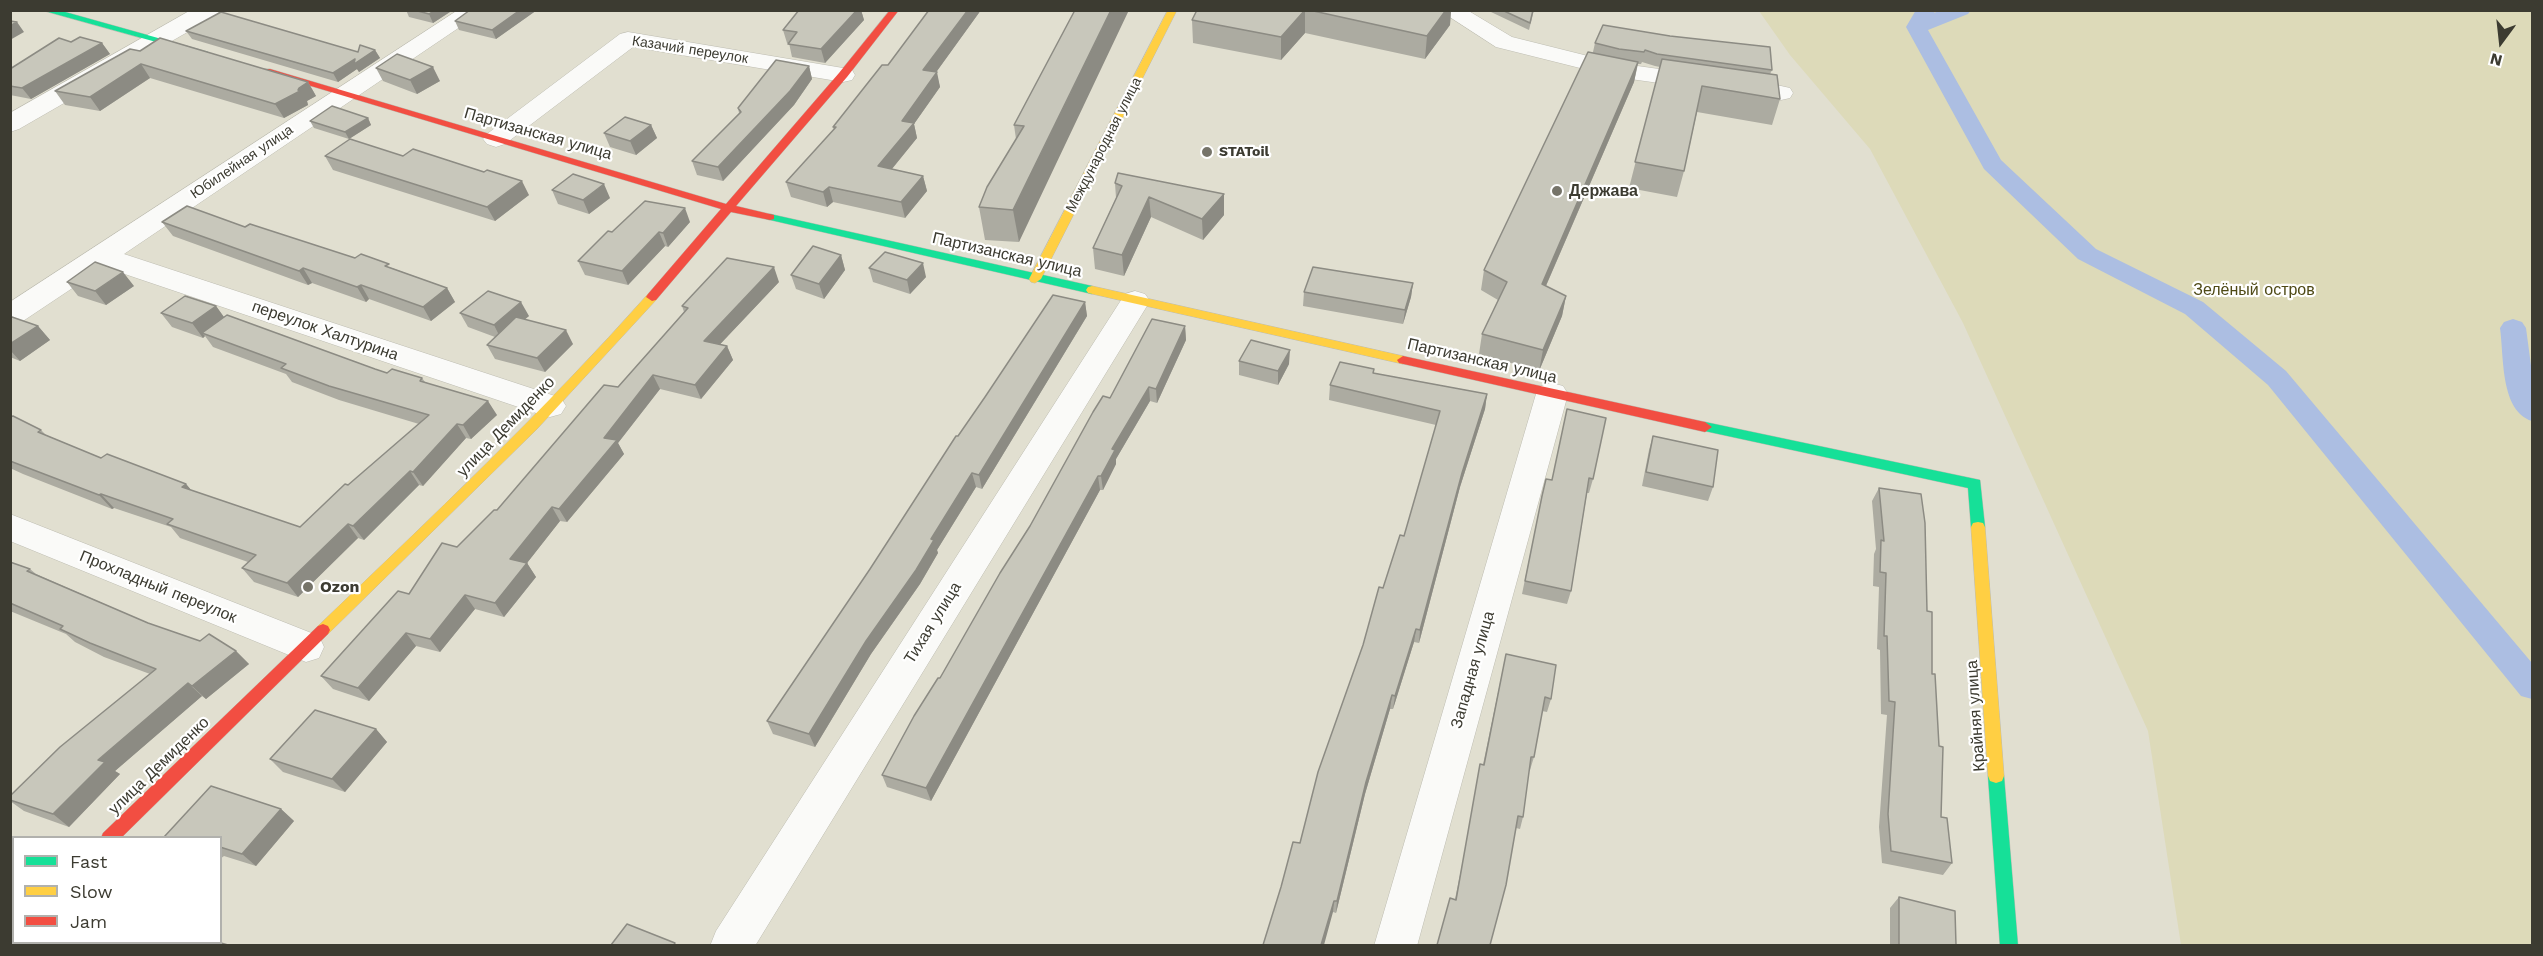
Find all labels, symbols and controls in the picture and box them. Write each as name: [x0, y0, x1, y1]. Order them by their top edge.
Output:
north arrow: [2471, 12, 2531, 72]
street label: Казачий переулок: [631, 33, 749, 67]
text: N: [2488, 49, 2504, 71]
street label: Международная улица: [1063, 75, 1145, 215]
street label: Партизанская улица: [462, 104, 614, 164]
street label: Юбилейная улица: [188, 121, 296, 203]
place label: STAToil: [1219, 144, 1269, 160]
marker: STAToil: [1200, 145, 1214, 159]
place label: Держава: [1569, 181, 1638, 201]
marker: Держава: [1550, 184, 1564, 198]
street label: Партизанская улица: [930, 228, 1084, 282]
park label: Зелёный остров: [2193, 280, 2315, 300]
street label: переулок Халтурина: [249, 297, 401, 365]
street label: Партизанская улица: [1405, 334, 1559, 388]
street label: улица Демиденко: [453, 373, 559, 481]
street label: Прохладный переулок: [77, 547, 239, 627]
place label: Ozon: [320, 577, 359, 597]
street label: Тихая улица: [900, 579, 966, 667]
marker: Ozon: [301, 580, 315, 594]
street label: Западная улица: [1447, 609, 1499, 731]
street label: Крайняя улица: [1963, 660, 1989, 772]
street label: улица Демиденко: [105, 713, 213, 819]
legend: [12, 836, 222, 944]
text: Fast: [70, 851, 107, 872]
text: Slow: [70, 881, 113, 902]
text: Jam: [70, 911, 107, 932]

